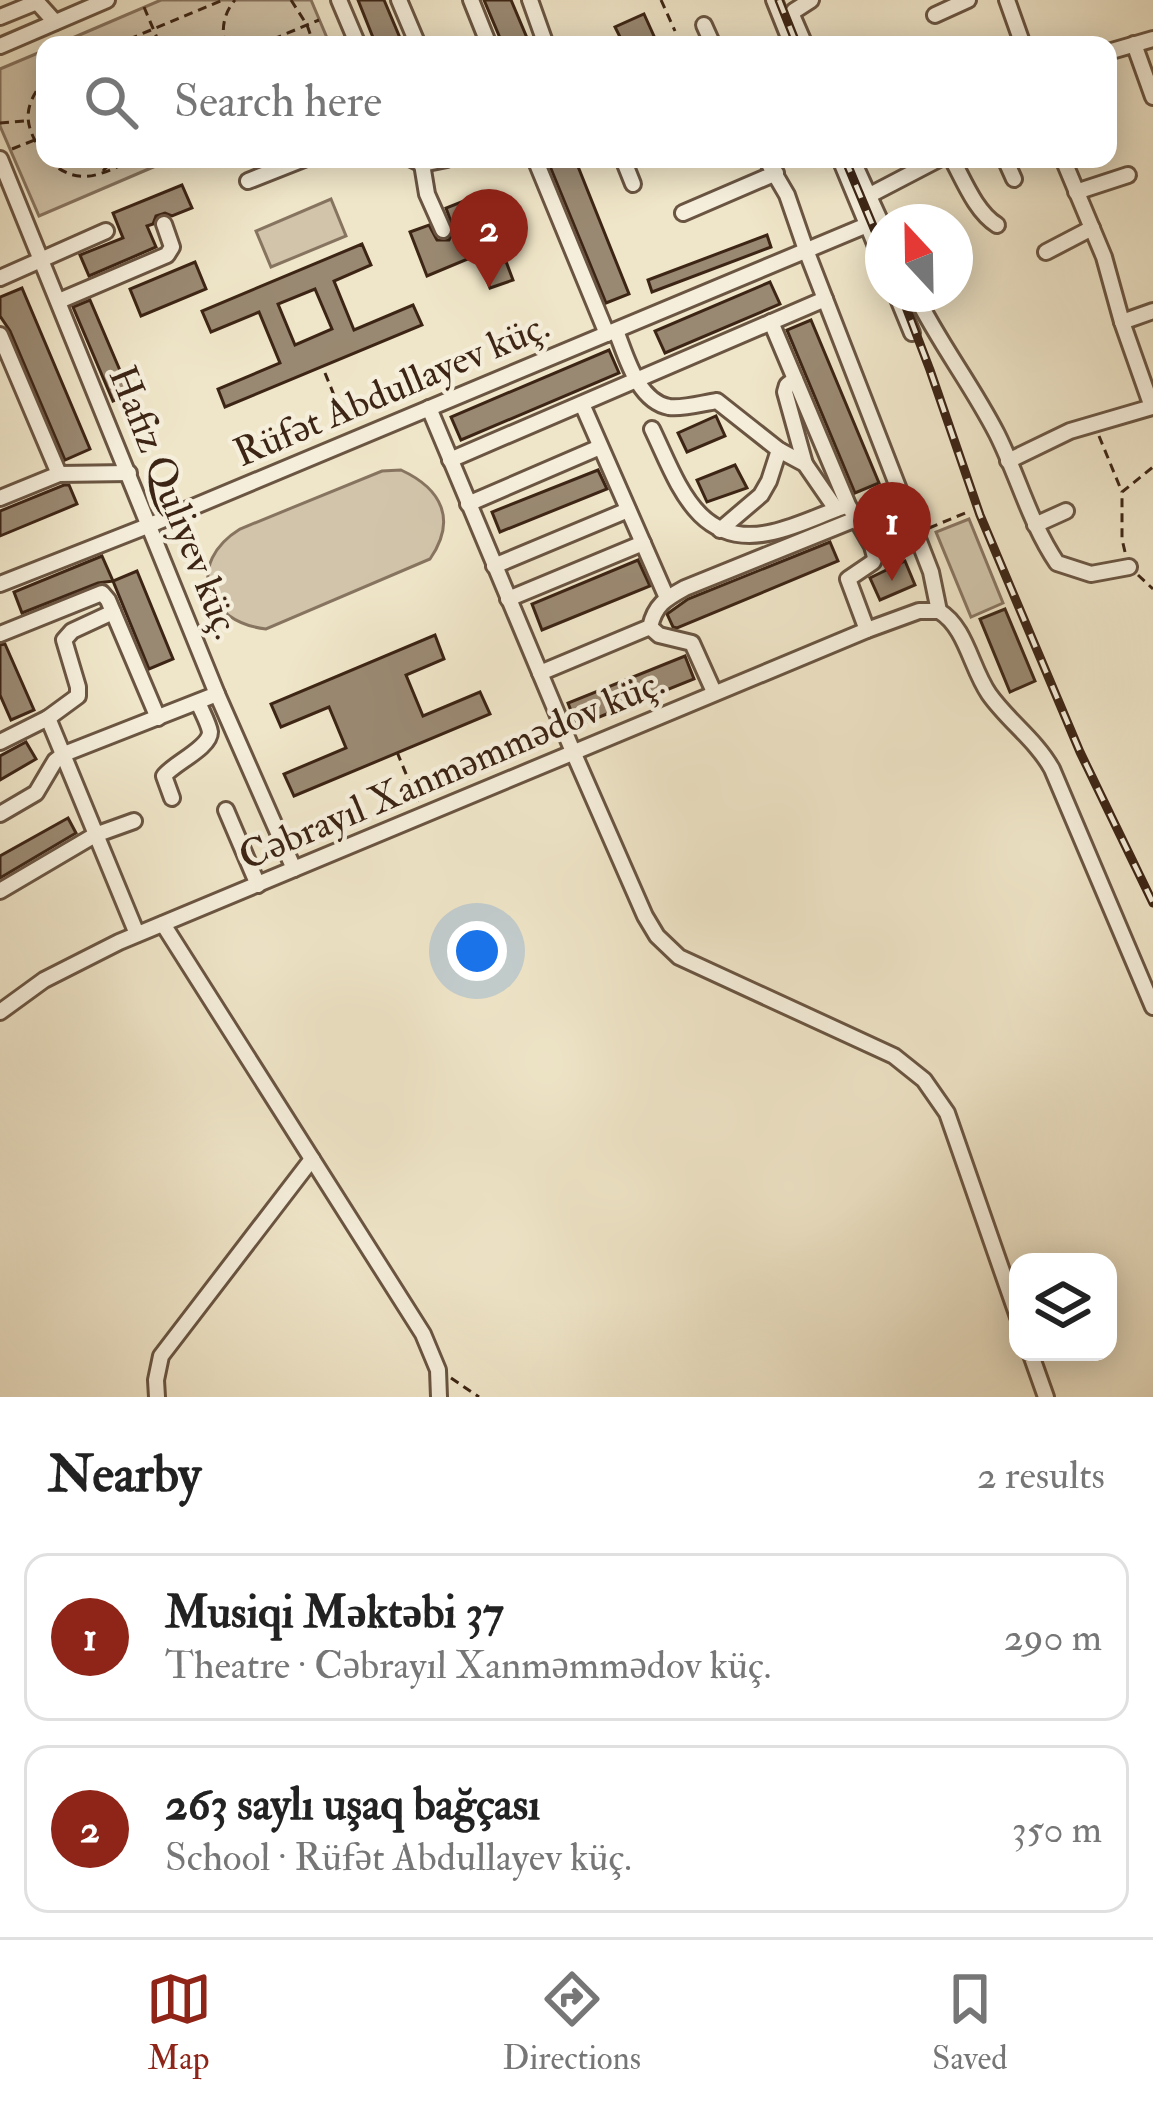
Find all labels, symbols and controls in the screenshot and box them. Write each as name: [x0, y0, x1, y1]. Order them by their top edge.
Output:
search box: [36, 36, 1117, 168]
icon: search: [78, 69, 144, 135]
text: Search here: [174, 74, 382, 130]
pin: 2: [450, 189, 528, 288]
north arrow: [865, 204, 973, 312]
street label: Rüfət Abdullayev küç.: [227, 301, 557, 478]
street label: Hafiz Quliyev küç.: [98, 359, 252, 646]
pin: 1: [853, 482, 931, 581]
street label: Cəbrayıl Xanməmmədov küç.: [232, 658, 672, 881]
your location: [447, 921, 507, 981]
map controls: [1009, 1253, 1117, 1361]
button: layers: [1009, 1253, 1117, 1361]
text: Nearby: [48, 1443, 201, 1507]
text: 2 results: [977, 1451, 1105, 1500]
text: Musiqi Məktəbi 37: [165, 1585, 504, 1641]
text: 1: [83, 1613, 97, 1662]
text: 290 m: [1004, 1613, 1102, 1662]
text: Theatre · Cəbrayıl Xanməmmədov küç.: [165, 1641, 771, 1690]
text: 263 saylı uşaq bağçası: [165, 1777, 540, 1833]
text: 2: [80, 1805, 100, 1854]
text: 350 m: [1012, 1805, 1102, 1854]
text: School · Rüfət Abdullayev küç.: [165, 1833, 632, 1882]
tab: Map: [146, 1966, 212, 2079]
tab: Directions: [503, 1966, 641, 2079]
tab: Saved: [932, 1966, 1007, 2079]

